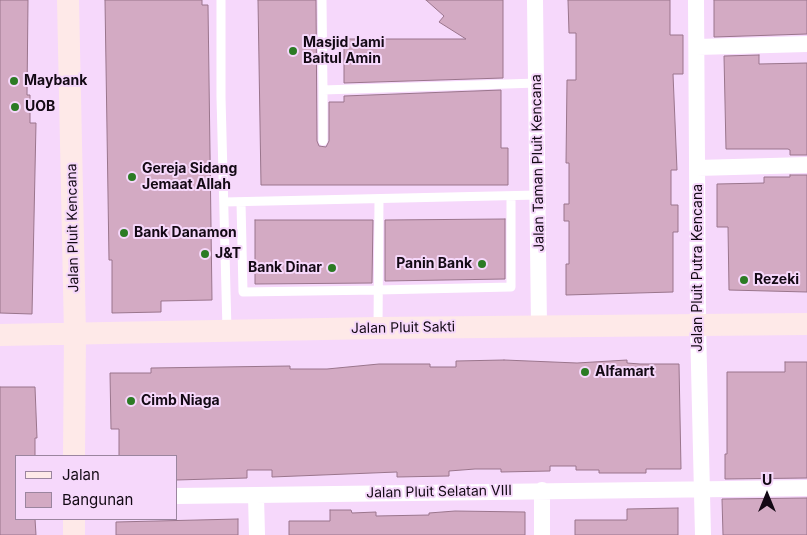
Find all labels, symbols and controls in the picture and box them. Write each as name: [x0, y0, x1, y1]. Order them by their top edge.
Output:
place label: Masjid Jami Baitul Amin: [303, 35, 385, 68]
marker: Masjid Jami Baitul Amin: [287, 45, 299, 57]
place label: Maybank: [24, 73, 87, 89]
street label: Jalan Taman Pluit Kencana: [528, 74, 548, 252]
marker: Maybank: [8, 75, 20, 87]
place label: UOB: [25, 99, 55, 115]
marker: UOB: [9, 101, 21, 113]
place label: Gereja Sidang Jemaat Allah: [142, 161, 237, 193]
street label: Jalan Pluit Kencana: [63, 163, 83, 293]
marker: Gereja Sidang Jemaat Allah: [126, 171, 138, 183]
street label: Jalan Pluit Putra Kencana: [690, 184, 706, 352]
place label: Bank Danamon: [134, 225, 237, 241]
marker: Bank Danamon: [118, 227, 130, 239]
place label: J&T: [215, 246, 241, 262]
marker: J&T: [199, 248, 211, 260]
place label: Panin Bank: [396, 256, 472, 272]
marker: Panin Bank: [476, 258, 488, 270]
place label: Bank Dinar: [248, 260, 322, 276]
marker: Bank Dinar: [326, 262, 338, 274]
place label: Rezeki: [754, 272, 799, 288]
marker: Rezeki: [738, 274, 750, 286]
street label: Jalan Pluit Sakti: [351, 319, 455, 337]
place label: Alfamart: [595, 364, 655, 380]
marker: Alfamart: [579, 366, 591, 378]
place label: Cimb Niaga: [141, 393, 220, 409]
marker: Cimb Niaga: [125, 395, 137, 407]
legend: [15, 455, 178, 520]
text: Jalan: [62, 465, 100, 484]
north arrow: [742, 470, 792, 520]
text: U: [762, 471, 772, 488]
street label: Jalan Pluit Selatan VIII: [366, 482, 512, 502]
text: Bangunan: [62, 490, 133, 509]

